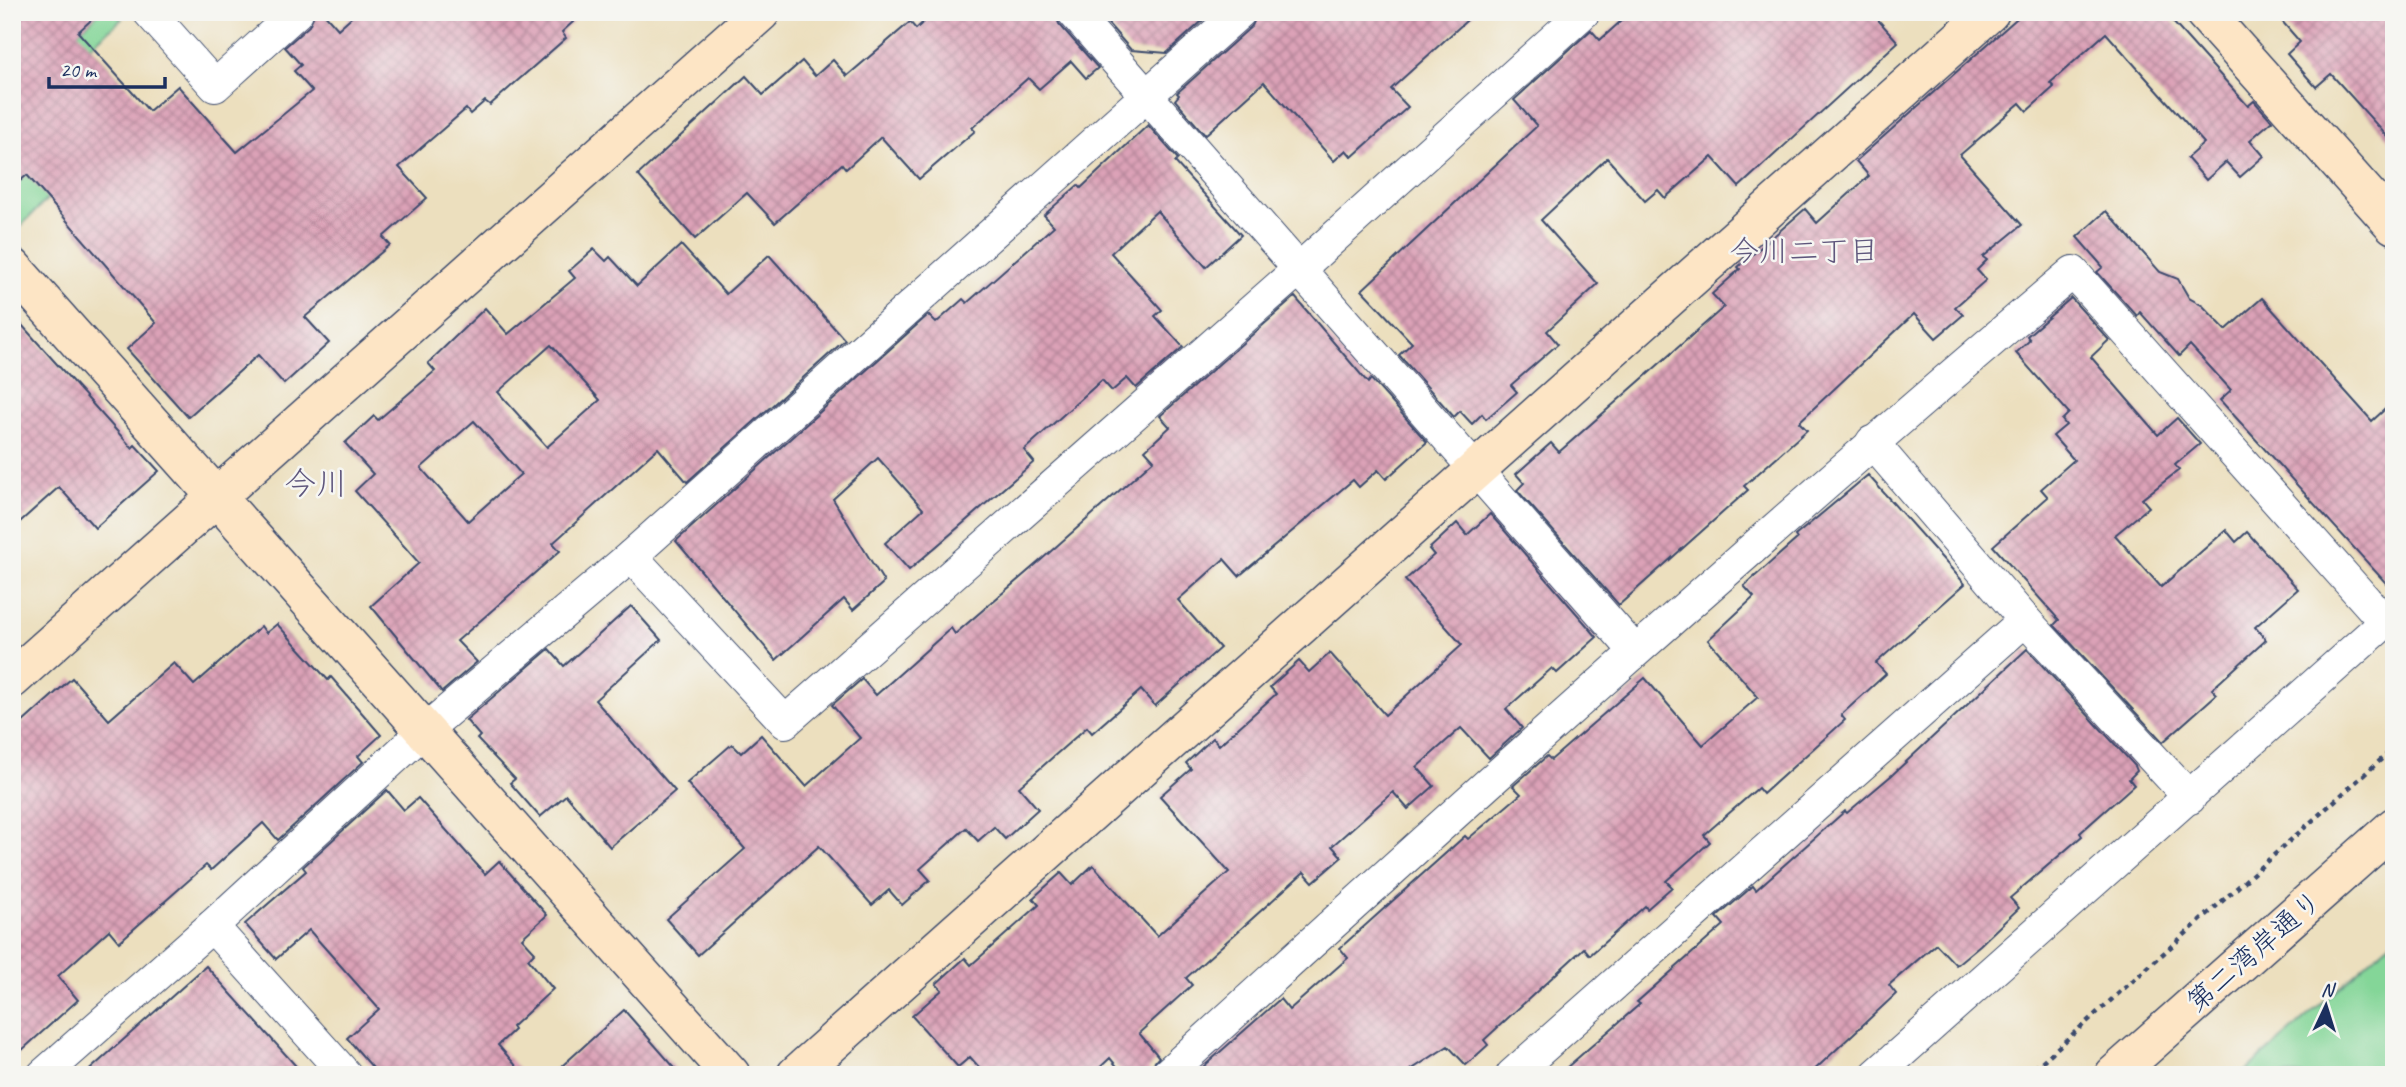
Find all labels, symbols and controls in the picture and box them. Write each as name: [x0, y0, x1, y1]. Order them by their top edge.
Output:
scale bar: [49, 46, 164, 90]
text: 20 m: [60, 57, 98, 83]
district label: 今川二丁目: [1729, 232, 1879, 270]
district label: 今川: [284, 463, 348, 504]
street label: 第二湾岸通り: [2179, 883, 2329, 1019]
north arrow: [2290, 972, 2360, 1042]
text: N: [2320, 978, 2337, 1003]

